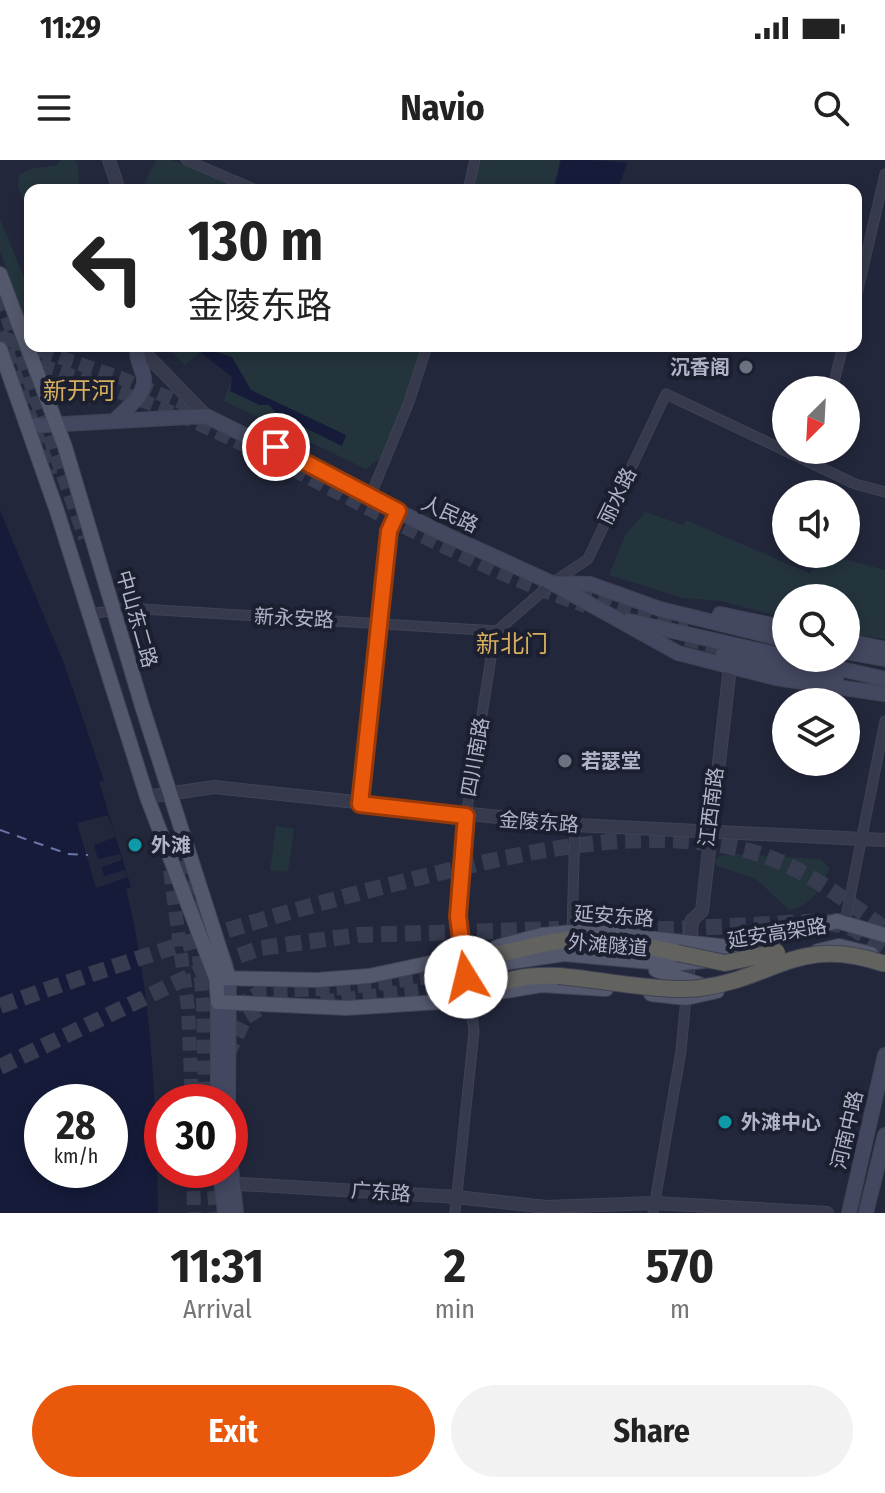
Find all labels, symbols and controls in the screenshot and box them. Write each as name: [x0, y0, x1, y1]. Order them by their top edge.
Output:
text: 11:29: [40, 10, 101, 46]
icon: menu: [32, 86, 76, 130]
text: Navio: [400, 86, 485, 130]
icon: search: [809, 86, 853, 130]
text: 130 m: [188, 208, 323, 275]
icon: left: [56, 216, 160, 320]
text: 金陵东路: [188, 284, 332, 328]
place label: 沉香阁: [670, 355, 730, 379]
marker: 沉香阁: [737, 358, 755, 376]
north arrow: [772, 376, 860, 464]
map controls: [772, 376, 860, 776]
district label: 新开河: [43, 377, 115, 405]
pin: [242, 413, 310, 481]
icon: arrive: [254, 425, 298, 469]
street label: 丽水路: [593, 464, 641, 528]
button: sound: [772, 480, 860, 568]
street label: 人民路: [418, 490, 482, 538]
street label: 中山东二路: [112, 568, 162, 670]
button: search: [772, 584, 860, 672]
street label: 新永安路: [253, 604, 335, 632]
district label: 新北门: [476, 630, 548, 658]
button: layers: [772, 688, 860, 776]
street label: 四川南路: [456, 716, 494, 798]
place label: 若瑟堂: [581, 749, 641, 773]
marker: 若瑟堂: [556, 752, 574, 770]
street label: 江西南路: [694, 766, 728, 848]
street label: 金陵东路: [498, 807, 580, 837]
place label: 外滩: [151, 833, 191, 857]
marker: 外滩: [126, 836, 144, 854]
street label: 延安东路: [573, 901, 655, 931]
street label: 延安高架路: [726, 913, 828, 953]
street label: 外滩隧道: [567, 930, 649, 960]
position arrow: [424, 935, 508, 1019]
speed limit sign: 30: [144, 1084, 248, 1188]
street label: 河南中路: [826, 1088, 868, 1172]
text: 28: [56, 1102, 96, 1150]
place label: 外滩中心: [741, 1110, 821, 1134]
marker: 外滩中心: [716, 1113, 734, 1131]
text: km/h: [54, 1144, 98, 1168]
street label: 广东路: [350, 1178, 412, 1206]
text: 11:31: [171, 1237, 264, 1295]
text: 2: [444, 1237, 466, 1295]
text: 570: [646, 1237, 714, 1295]
text: Arrival: [183, 1294, 252, 1325]
text: min: [435, 1294, 475, 1325]
text: m: [670, 1294, 690, 1325]
button: Exit: [32, 1385, 435, 1477]
button: Share: [451, 1385, 853, 1477]

